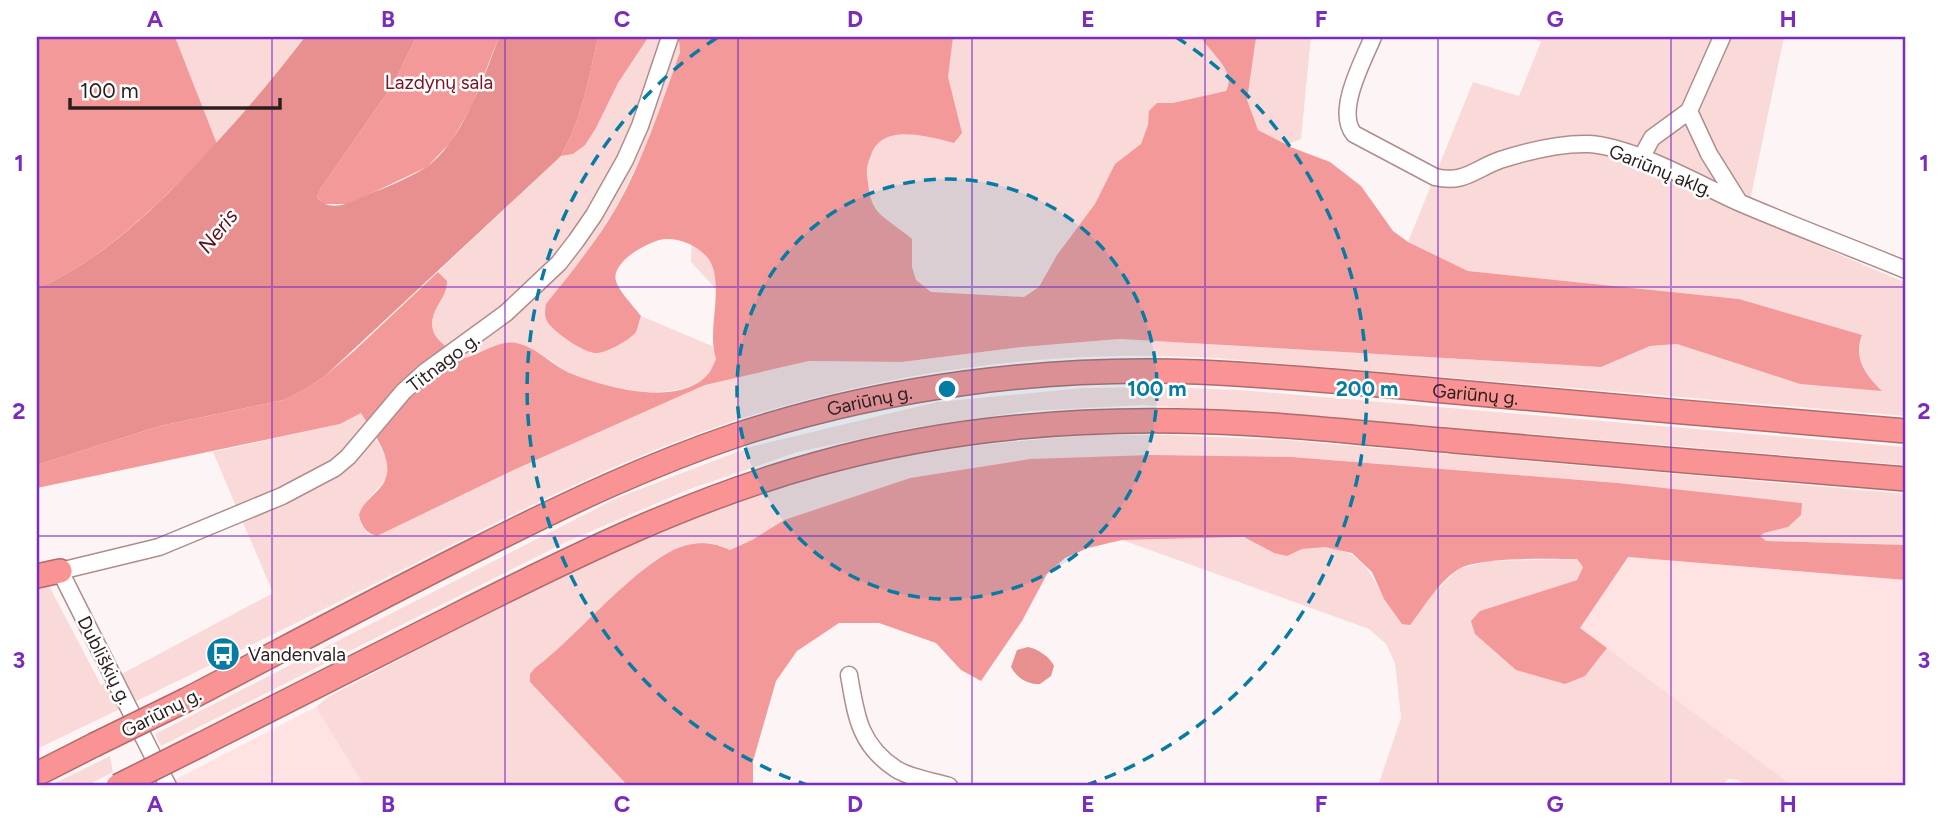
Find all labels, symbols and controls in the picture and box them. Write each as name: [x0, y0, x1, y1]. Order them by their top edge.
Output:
text: A: [147, 5, 164, 33]
text: B: [381, 5, 395, 33]
text: C: [614, 5, 631, 33]
text: D: [847, 5, 863, 33]
text: E: [1081, 5, 1095, 33]
text: F: [1315, 5, 1328, 33]
text: G: [1546, 5, 1564, 33]
text: H: [1779, 5, 1797, 33]
scale bar: [70, 66, 280, 110]
park label: Lazdynų sala: [385, 71, 493, 94]
text: 100 m: [80, 78, 139, 103]
street label: Gariūnų aklg.: [1606, 139, 1716, 202]
text: 1: [14, 149, 24, 177]
text: 1: [1919, 149, 1929, 177]
water label: Neris: [192, 203, 243, 258]
street label: Titnago g.: [403, 328, 484, 397]
text: 100 m: [1127, 376, 1187, 401]
text: 200 m: [1336, 376, 1398, 401]
centre of rings: [935, 377, 959, 401]
street label: Gariūnų g.: [1431, 379, 1520, 410]
street label: Gariūnų g.: [824, 381, 914, 421]
text: 2: [12, 397, 26, 425]
text: 2: [1917, 397, 1931, 425]
street label: Dubliškių g.: [72, 612, 137, 708]
bus stop icon: Vandenvala: [204, 635, 242, 673]
place label: Vandenvala: [248, 643, 346, 666]
text: 3: [13, 646, 25, 674]
text: 3: [1918, 646, 1930, 674]
street label: Gariūnų g.: [117, 683, 205, 742]
text: A: [147, 790, 164, 818]
text: B: [381, 790, 395, 818]
text: C: [614, 790, 631, 818]
text: D: [847, 790, 863, 818]
text: E: [1081, 790, 1095, 818]
text: F: [1315, 790, 1328, 818]
text: G: [1546, 790, 1564, 818]
text: H: [1779, 790, 1797, 818]

